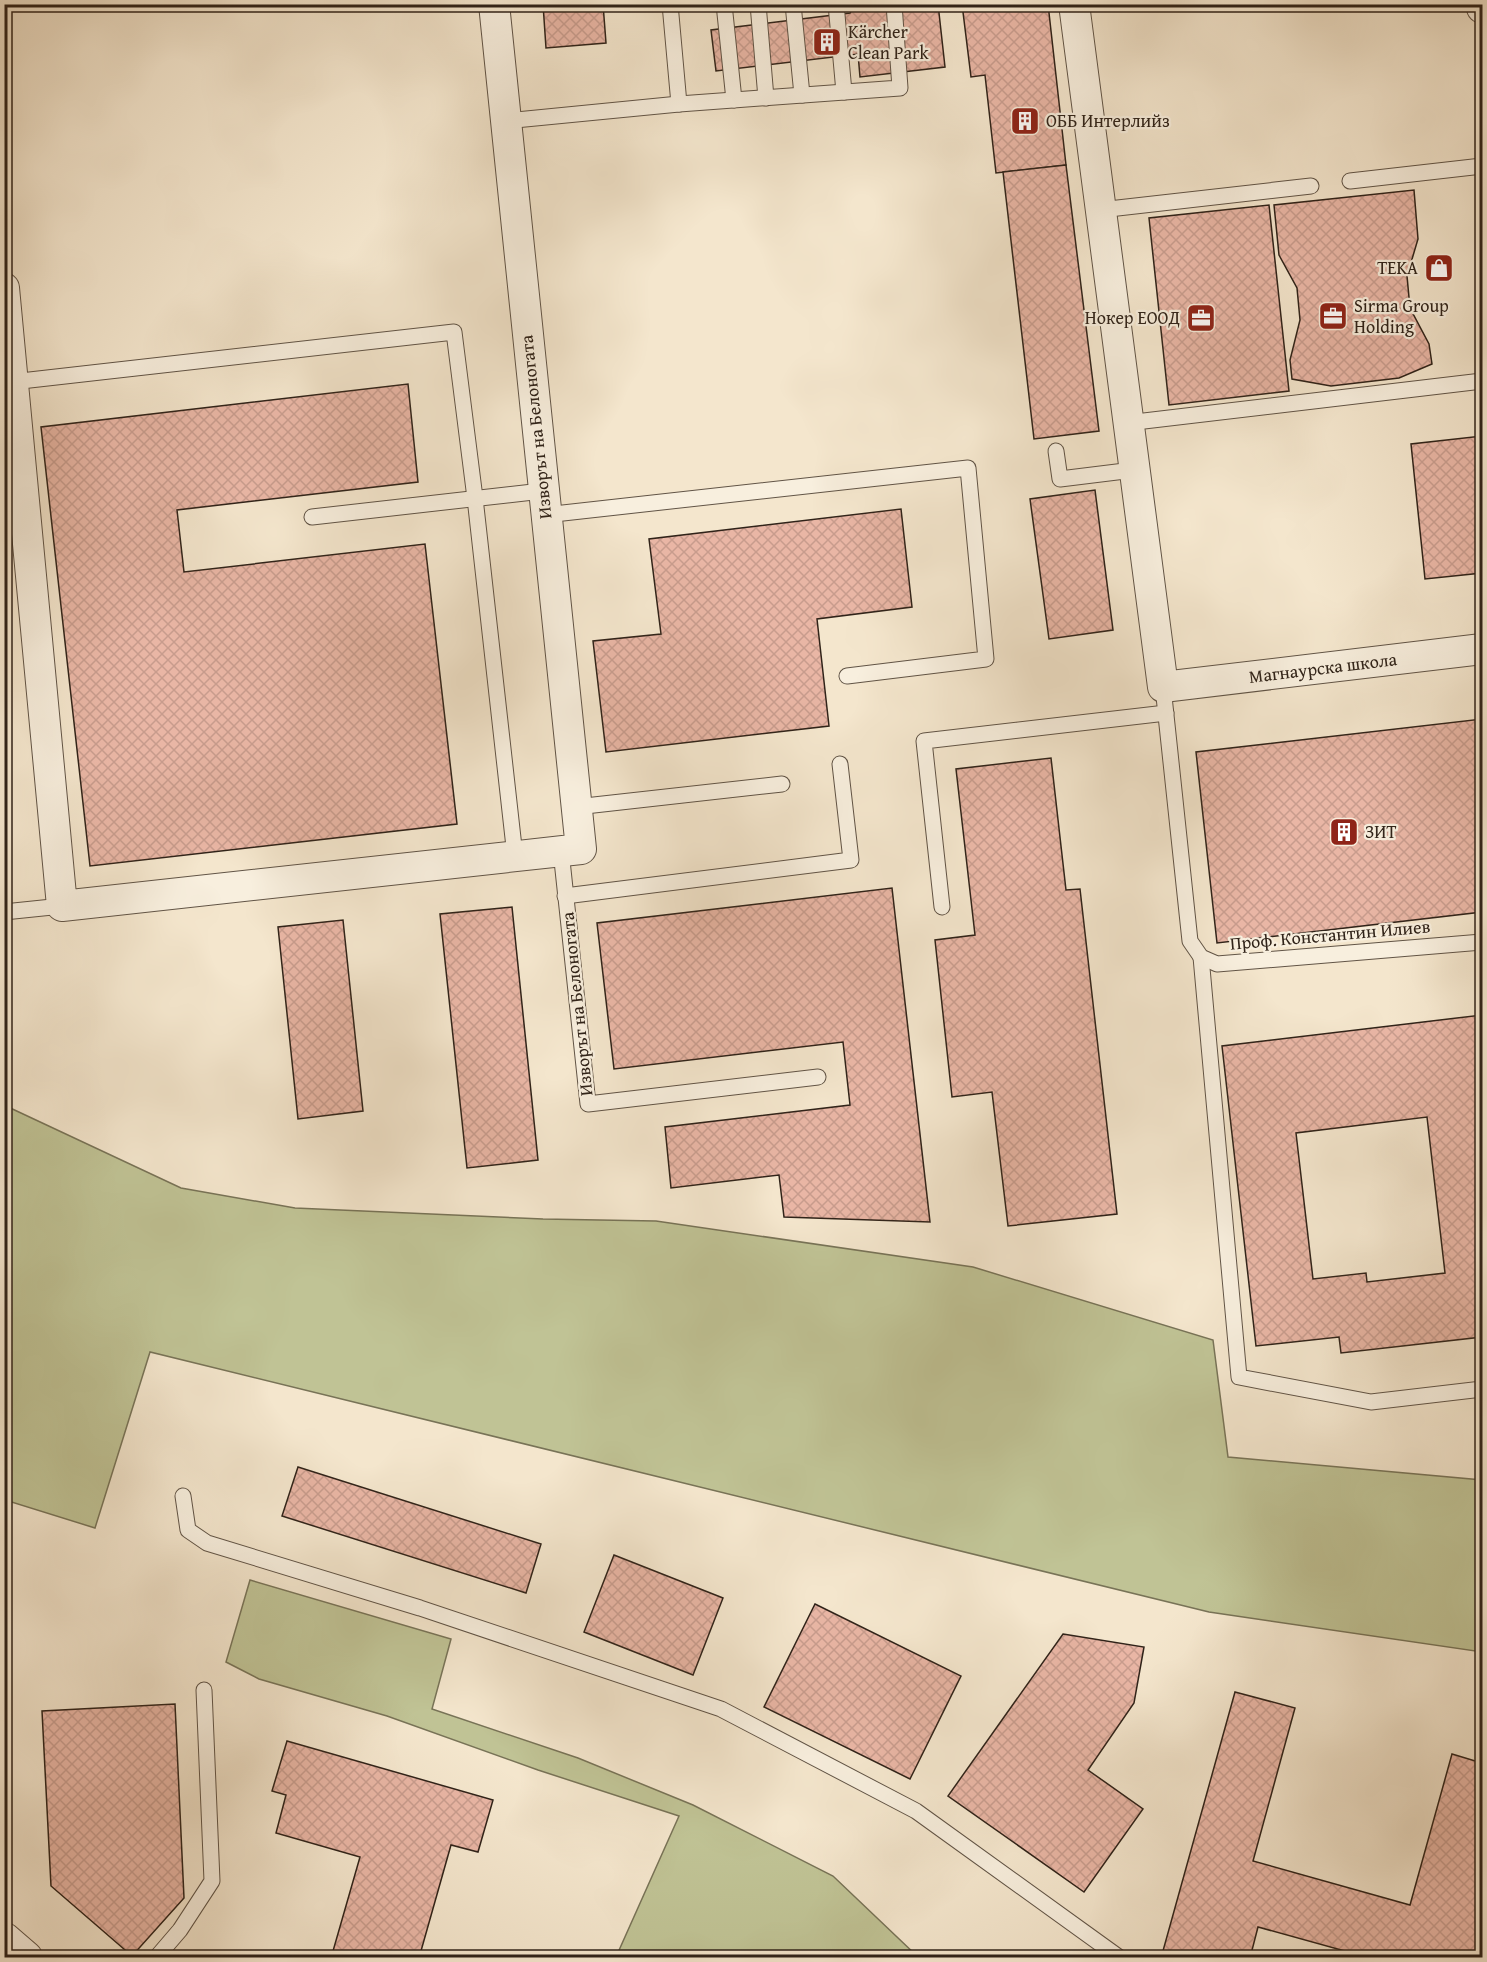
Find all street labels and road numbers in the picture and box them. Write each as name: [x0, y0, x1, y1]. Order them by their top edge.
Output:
street label: Изворът на Белоногата: [512, 333, 559, 520]
street label: Магнаурска школа: [1247, 645, 1399, 690]
street label: Изворът на Белоногата: [553, 910, 600, 1097]
street label: Проф. Константин Илиев: [1229, 912, 1431, 957]

